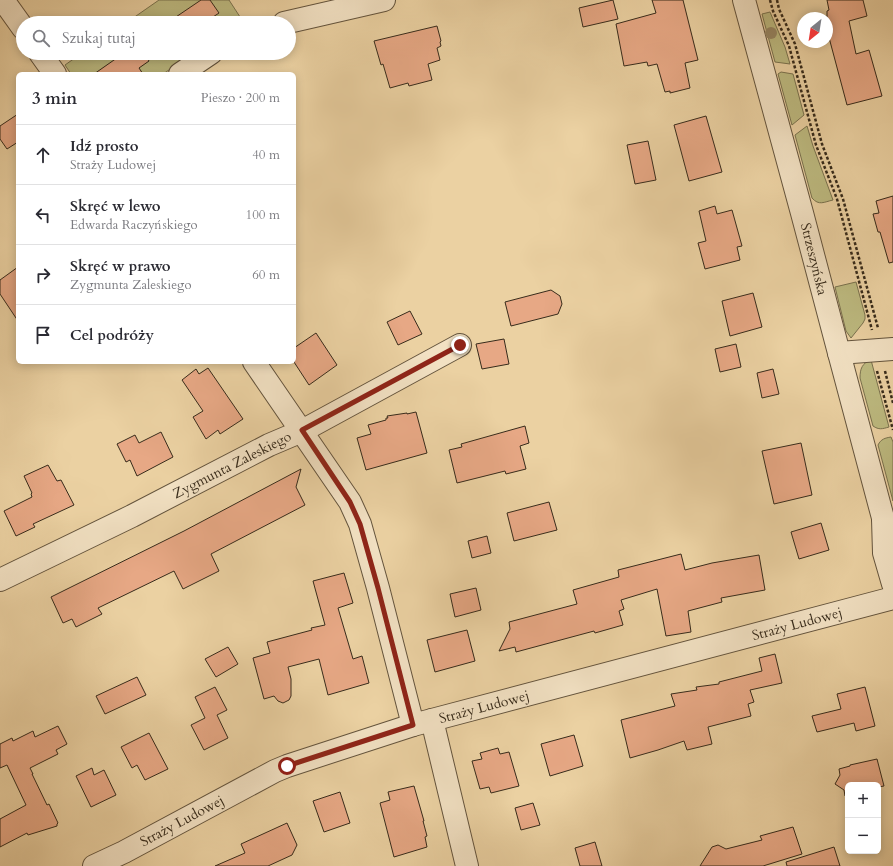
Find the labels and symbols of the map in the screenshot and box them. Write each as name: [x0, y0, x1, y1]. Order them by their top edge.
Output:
north arrow: [797, 12, 833, 48]
street label: Strzeszyńska: [796, 221, 832, 297]
route end: [451, 336, 469, 354]
street label: Zygmunta Zaleskiego: [169, 427, 295, 503]
street label: Straży Ludowej: [750, 603, 844, 645]
street label: Straży Ludowej: [437, 686, 531, 728]
route start: [278, 757, 296, 775]
street label: Straży Ludowej: [137, 791, 227, 851]

